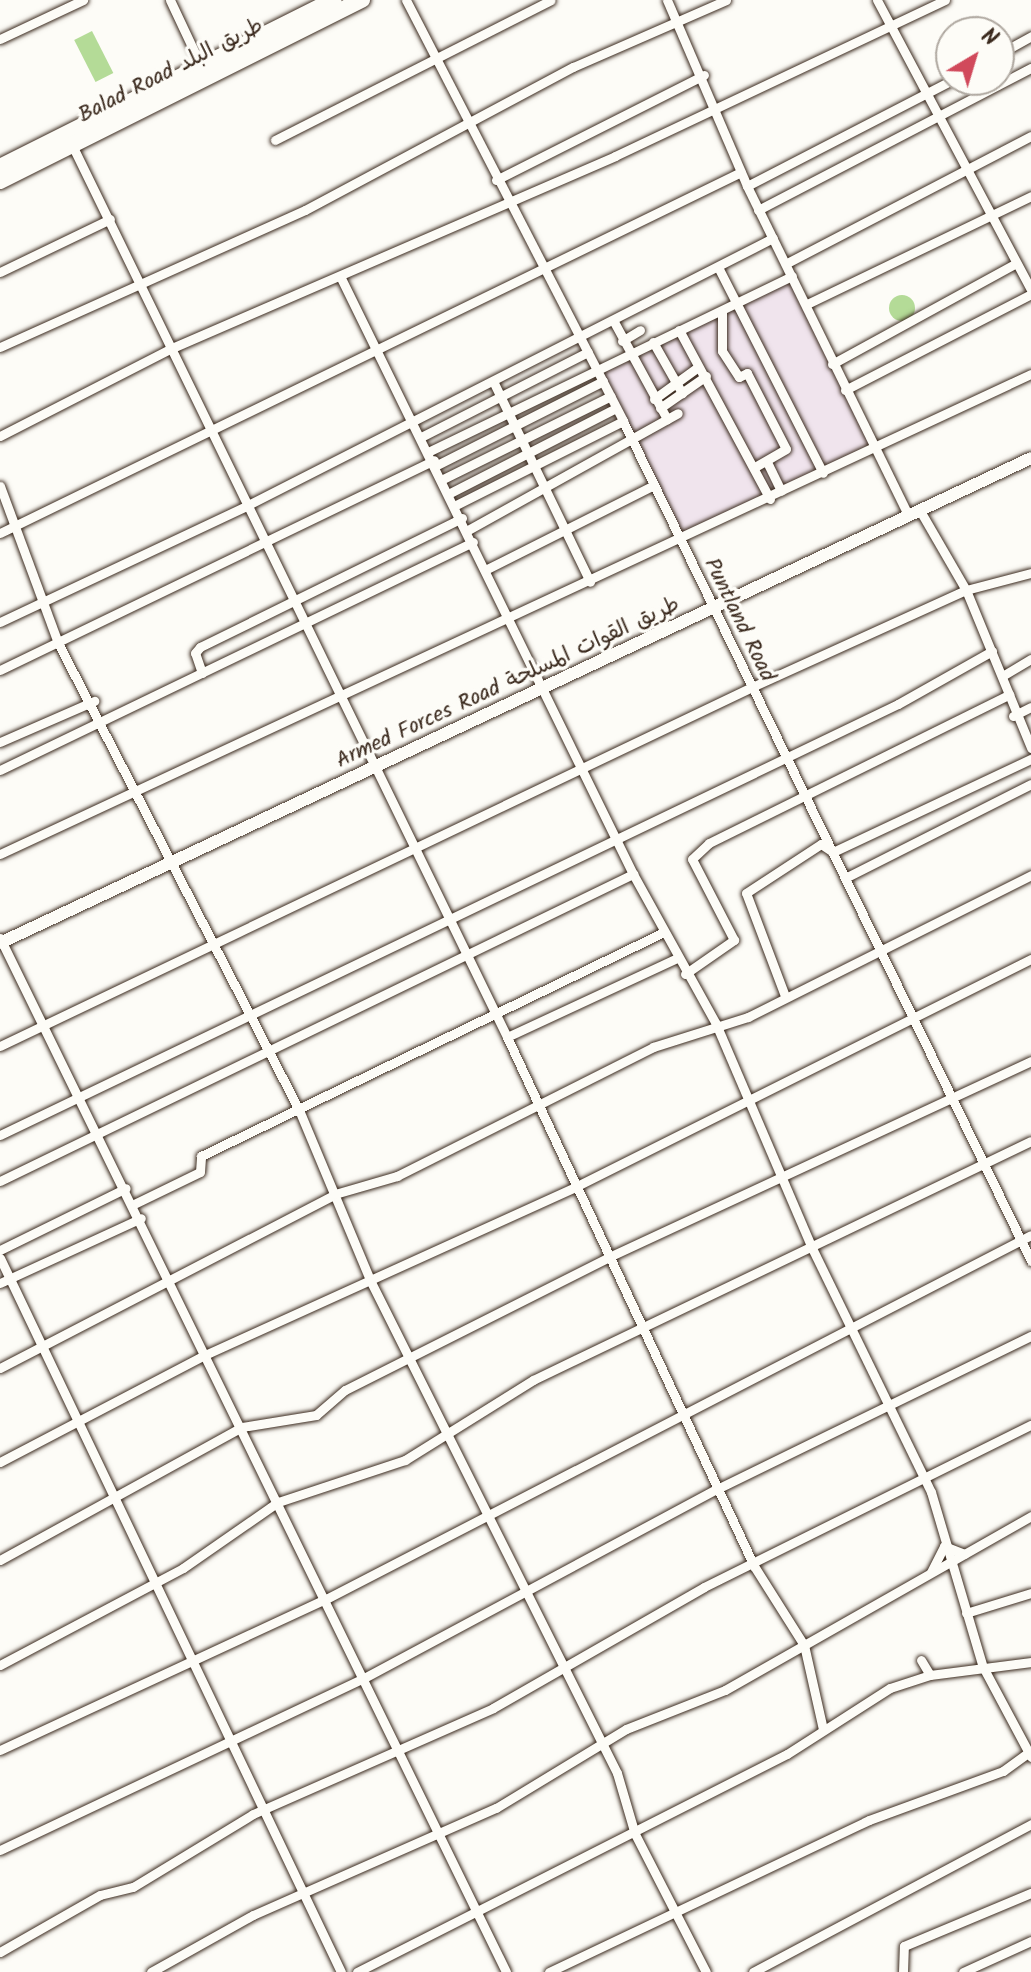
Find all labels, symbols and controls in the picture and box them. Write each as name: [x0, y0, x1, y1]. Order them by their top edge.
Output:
street label: Balad Road طريق البلد: [74, 13, 268, 129]
north arrow: [935, 16, 1015, 96]
text: N: [973, 20, 1005, 56]
street label: Puntland Road: [698, 554, 780, 686]
street label: Armed Forces Road طريق القوات المسلحة: [332, 592, 684, 774]

